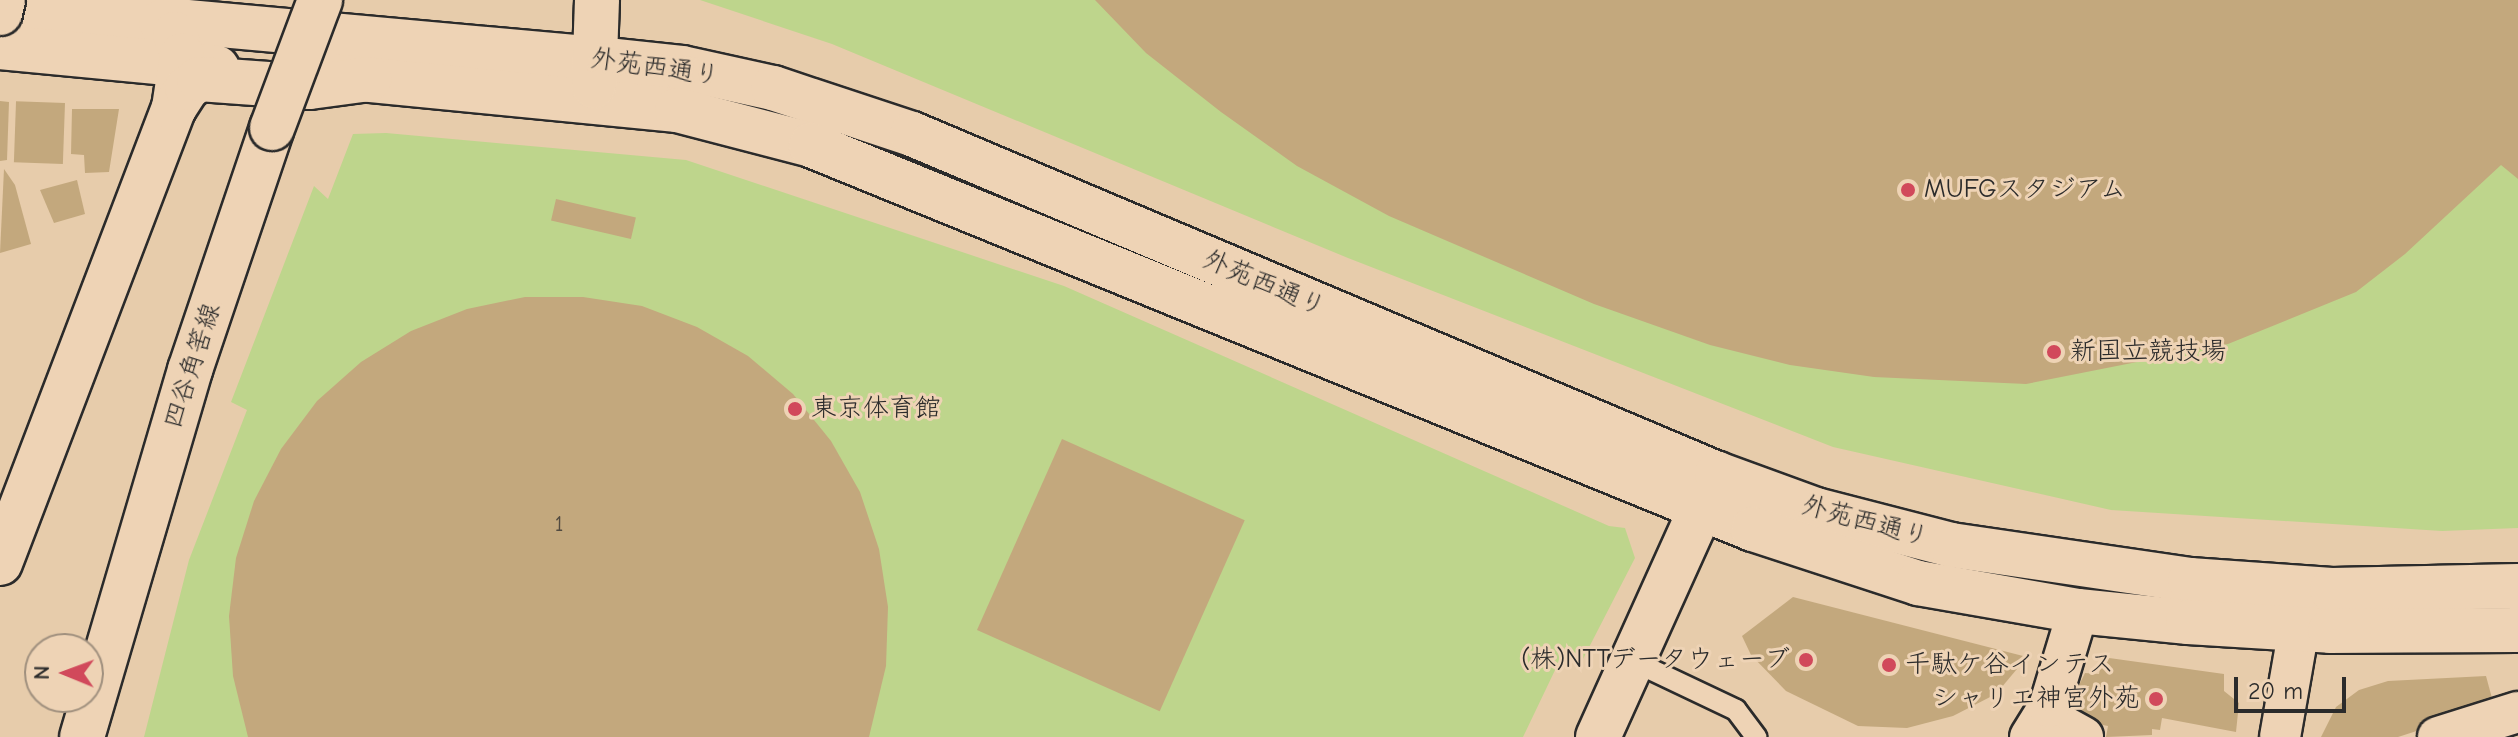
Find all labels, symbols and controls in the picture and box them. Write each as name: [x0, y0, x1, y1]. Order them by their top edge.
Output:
street label: 外苑西通り: [588, 44, 722, 92]
place label: MUFGスタジアム: [1924, 174, 2127, 206]
marker: MUFGスタジアム: [1899, 181, 1917, 199]
street label: 外苑西通り: [1198, 244, 1330, 324]
street label: 四谷角筈線: [158, 299, 228, 433]
place label: 新国立競技場: [2070, 336, 2226, 368]
marker: 新国立競技場: [2045, 343, 2063, 361]
place label: 東京体育館: [811, 393, 941, 425]
marker: 東京体育館: [786, 400, 804, 418]
street label: 外苑西通り: [1798, 490, 1932, 554]
house number: 1: [555, 512, 563, 538]
north arrow: [24, 633, 104, 713]
place label: (株)NTTデータウェーブ: [1520, 644, 1790, 676]
place label: 千駄ケ谷インテス: [1905, 649, 2113, 681]
marker: (株)NTTデータウェーブ: [1797, 651, 1815, 669]
marker: 千駄ケ谷インテス: [1880, 656, 1898, 674]
scale bar: [2238, 661, 2350, 711]
text: N: [29, 665, 55, 680]
text: 20 m: [2248, 677, 2303, 705]
place label: シャリエ神宮外苑: [1932, 683, 2140, 715]
marker: シャリエ神宮外苑: [2147, 690, 2165, 708]

